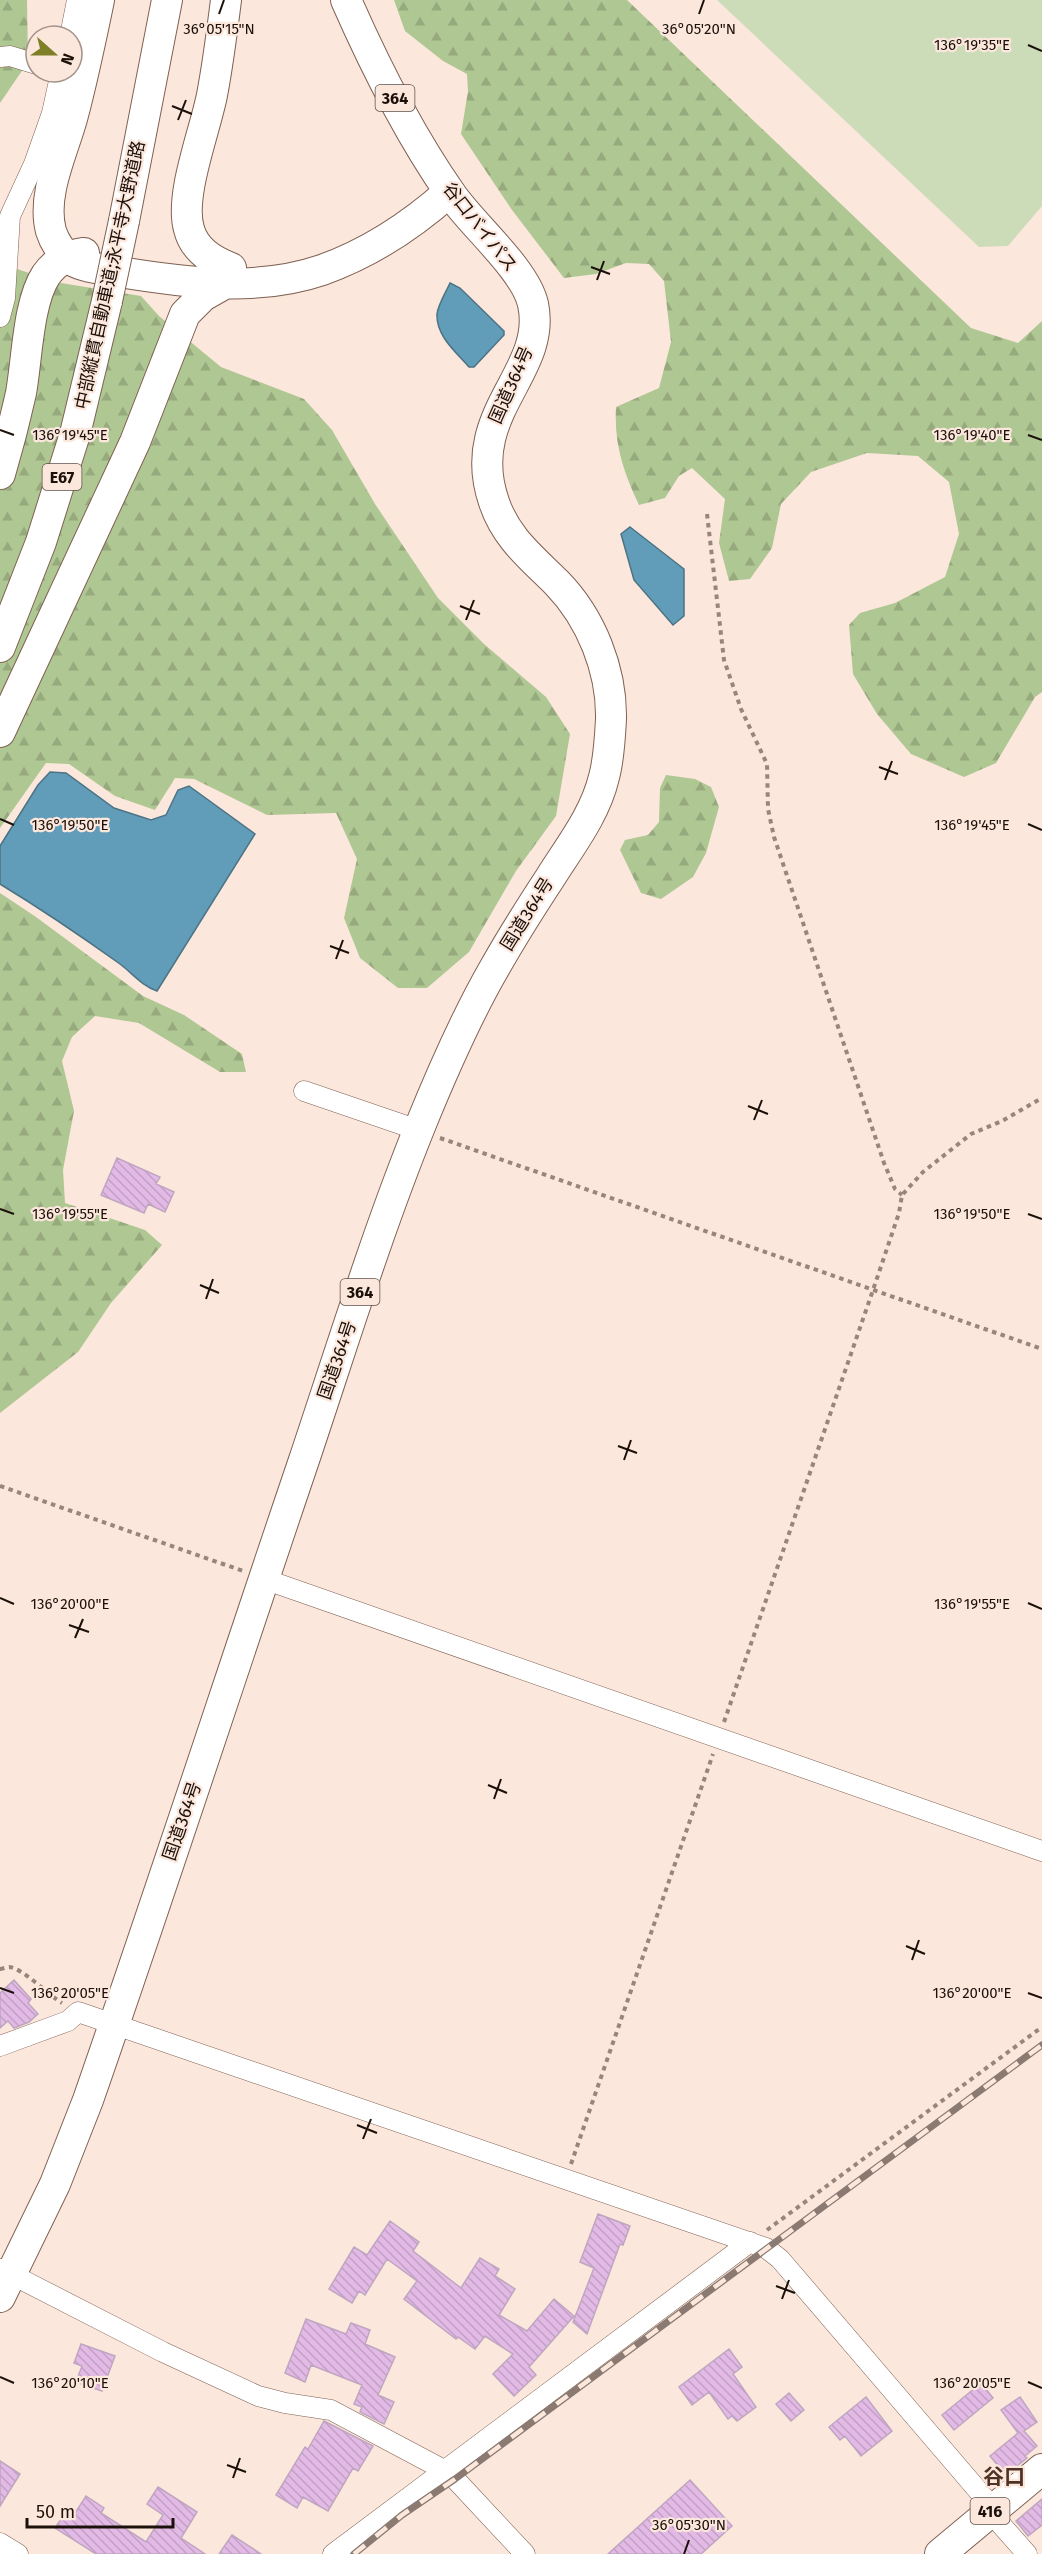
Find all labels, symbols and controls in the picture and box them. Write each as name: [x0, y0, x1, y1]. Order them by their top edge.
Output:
text: 36°05'15"N: [183, 20, 255, 38]
text: 36°05'20"N: [662, 20, 736, 38]
north arrow: [24, 24, 84, 84]
text: 136°19'35"E: [934, 36, 1010, 54]
text: N: [57, 51, 78, 68]
road number: 364: [376, 85, 414, 111]
street label: 中部縦貫自動車道;永平寺大野道路: [71, 139, 149, 411]
street label: 谷口バイパス: [438, 178, 522, 276]
street label: 国道364号: [484, 343, 538, 427]
text: 136°19'45"E: [32, 426, 108, 444]
text: 136°19'40"E: [934, 426, 1010, 444]
road number: E67: [42, 464, 82, 490]
text: 136°19'50"E: [31, 816, 109, 834]
text: 136°19'45"E: [934, 816, 1010, 834]
street label: 国道364号: [496, 873, 558, 955]
text: 136°19'55"E: [32, 1205, 108, 1223]
text: 136°19'50"E: [933, 1205, 1011, 1223]
road number: 364: [340, 1279, 380, 1305]
street label: 国道364号: [313, 1318, 361, 1402]
text: 136°20'00"E: [30, 1595, 110, 1613]
text: 136°19'55"E: [934, 1595, 1010, 1613]
street label: 国道364号: [158, 1779, 206, 1863]
text: 136°20'05"E: [31, 1984, 109, 2002]
text: 136°20'00"E: [932, 1984, 1012, 2002]
text: 136°20'10"E: [31, 2374, 109, 2392]
text: 136°20'05"E: [933, 2374, 1011, 2392]
district label: 谷口: [983, 2464, 1025, 2490]
scale bar: [27, 2491, 172, 2529]
road number: 416: [970, 2498, 1010, 2524]
text: 50 m: [36, 2501, 75, 2523]
text: 36°05'30"N: [652, 2516, 726, 2534]

